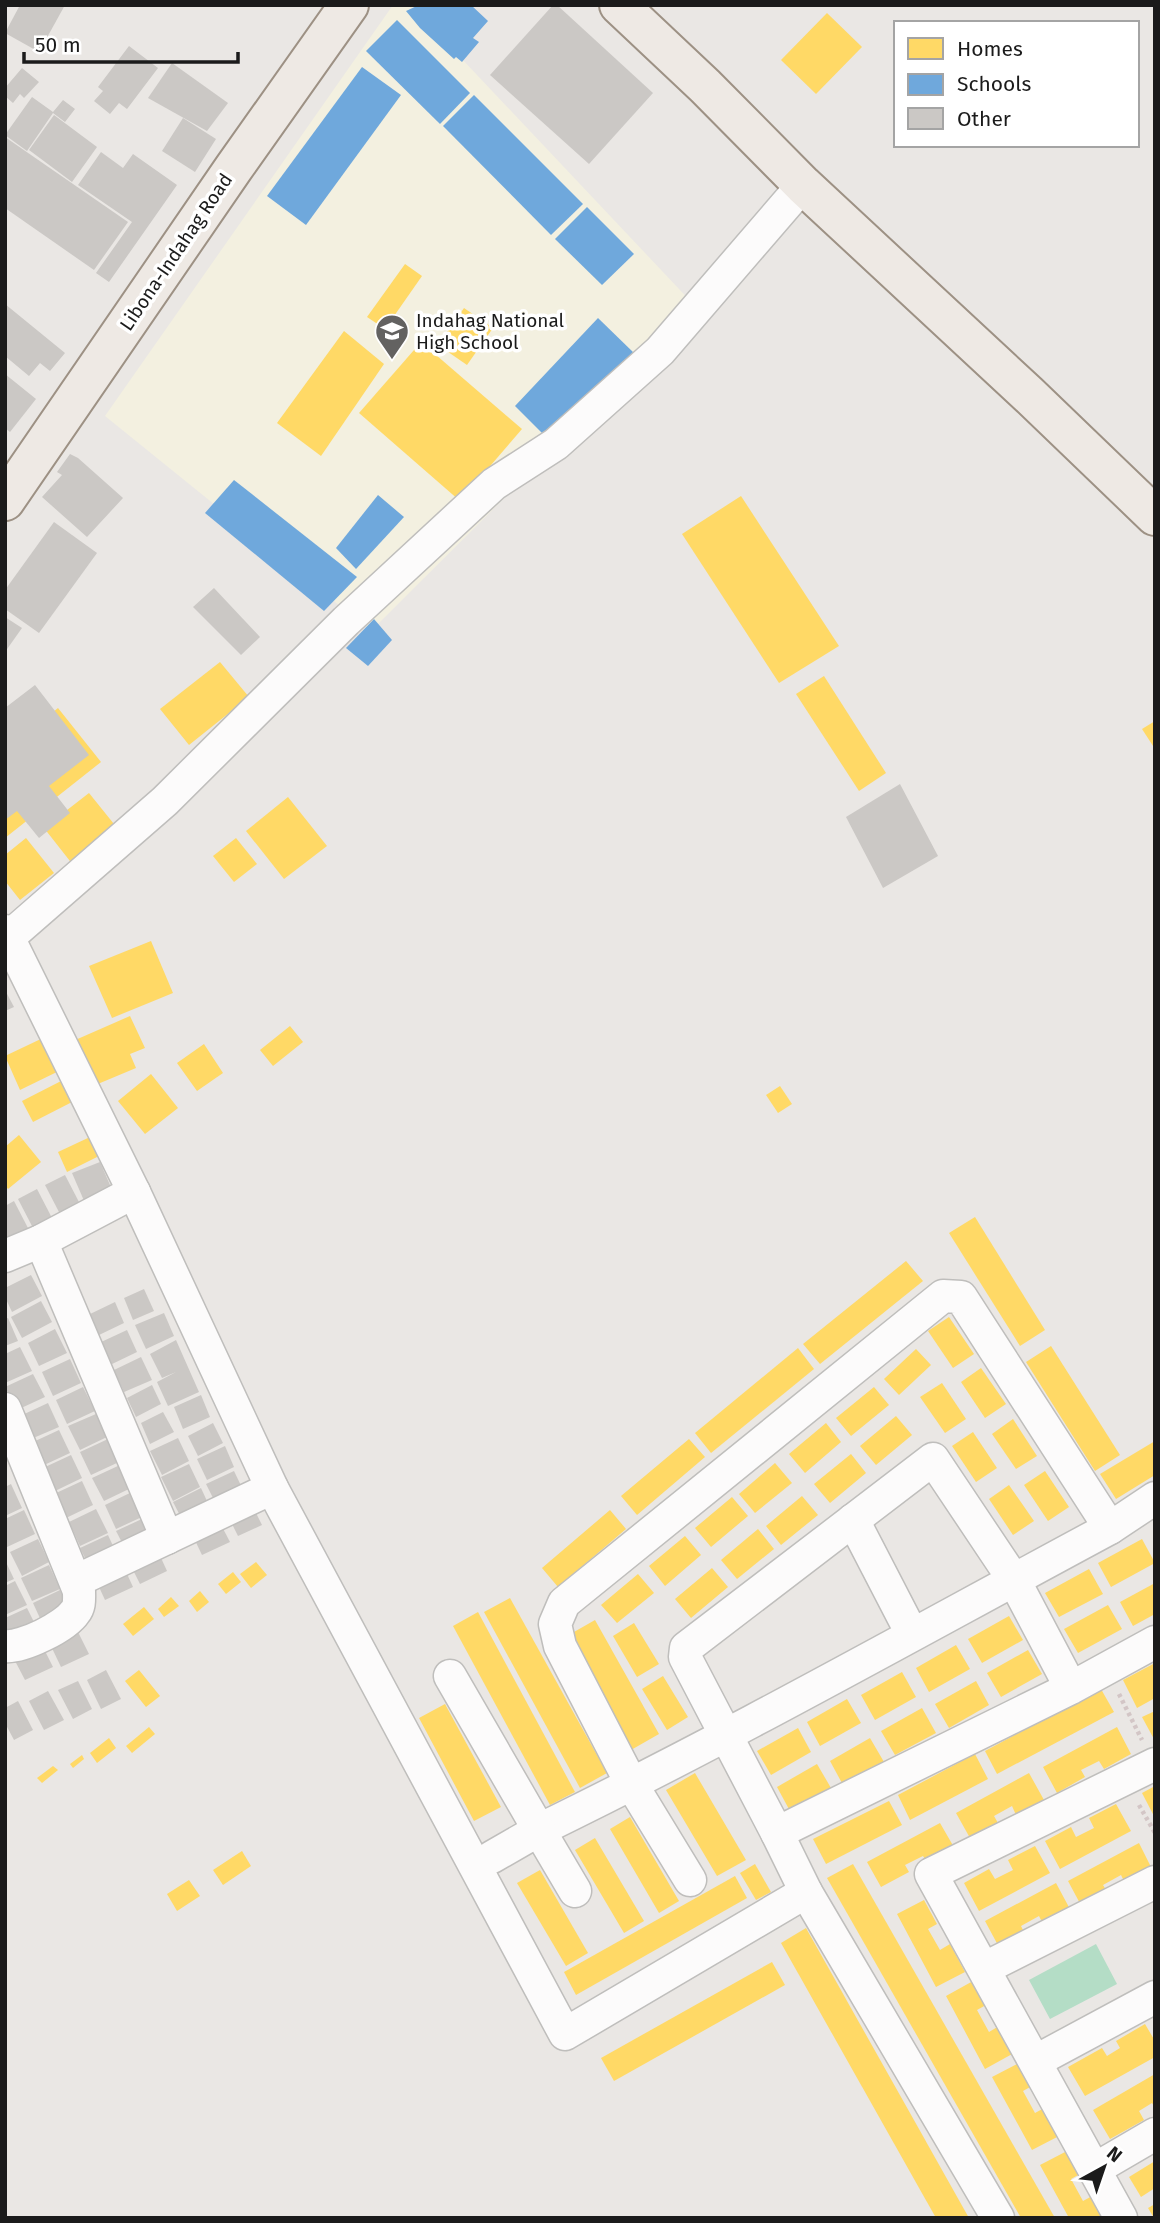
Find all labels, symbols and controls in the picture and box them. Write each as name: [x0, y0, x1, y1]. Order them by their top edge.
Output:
scale bar: [24, 21, 238, 65]
legend: [894, 21, 1139, 147]
text: 50 m: [35, 32, 81, 58]
text: Homes: [957, 36, 1023, 62]
text: Schools: [957, 71, 1031, 97]
text: Other: [957, 106, 1011, 132]
street label: Libona-Indahag Road: [115, 169, 237, 335]
place label: Indahag National High School: [416, 309, 565, 354]
school or university icon: Indahag National High School: [373, 312, 411, 361]
north arrow: [1069, 2132, 1139, 2202]
text: N: [1102, 2141, 1127, 2167]

